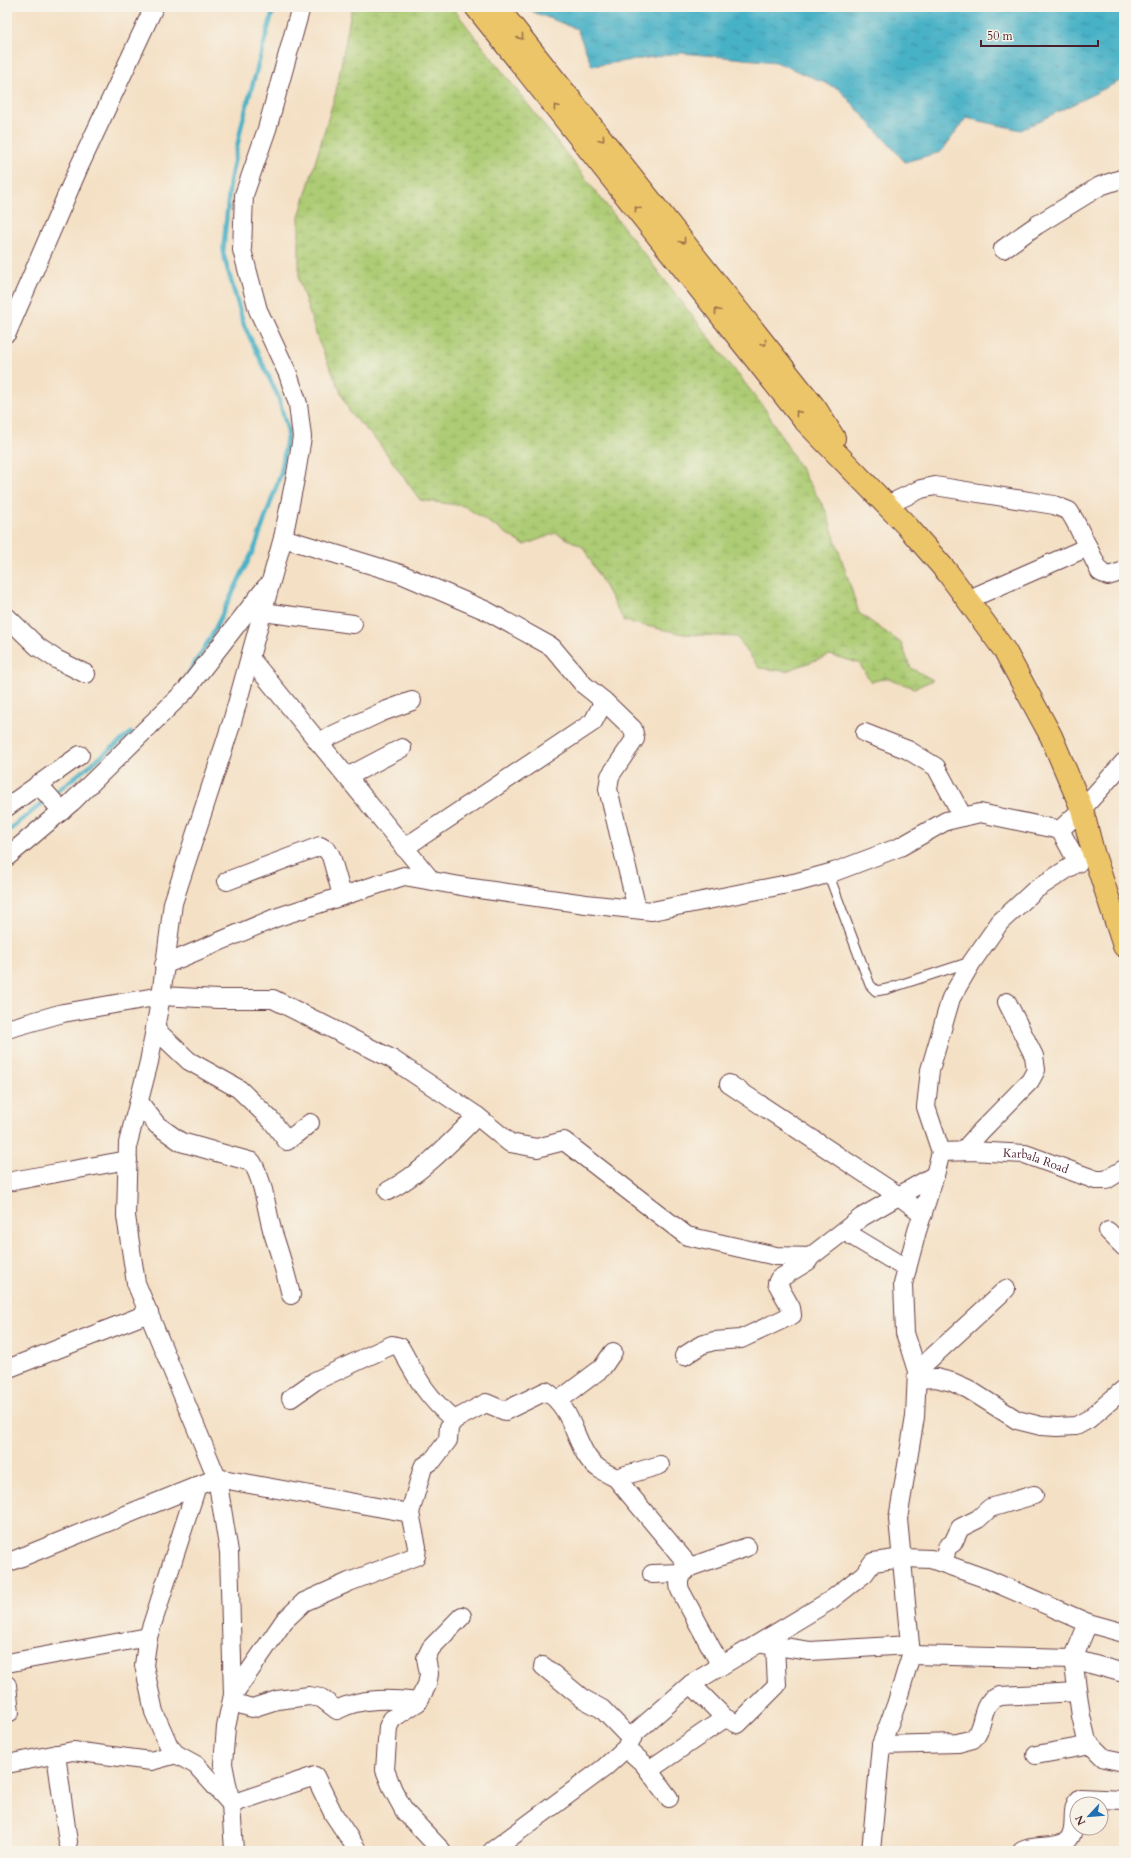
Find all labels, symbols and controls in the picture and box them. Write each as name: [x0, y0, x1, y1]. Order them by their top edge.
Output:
scale bar: [981, 22, 1098, 48]
text: 50 m: [987, 28, 1014, 44]
one-way arrow: [517, 33, 524, 40]
one-way arrow: [554, 105, 561, 112]
one-way arrow: [598, 135, 605, 142]
one-way arrow: [634, 207, 641, 214]
one-way arrow: [678, 237, 685, 244]
one-way arrow: [715, 309, 722, 316]
one-way arrow: [759, 338, 766, 345]
one-way arrow: [796, 410, 803, 417]
street label: Karbala Road: [1002, 1145, 1071, 1178]
north arrow: [1069, 1796, 1109, 1836]
text: N: [1071, 1812, 1089, 1828]

